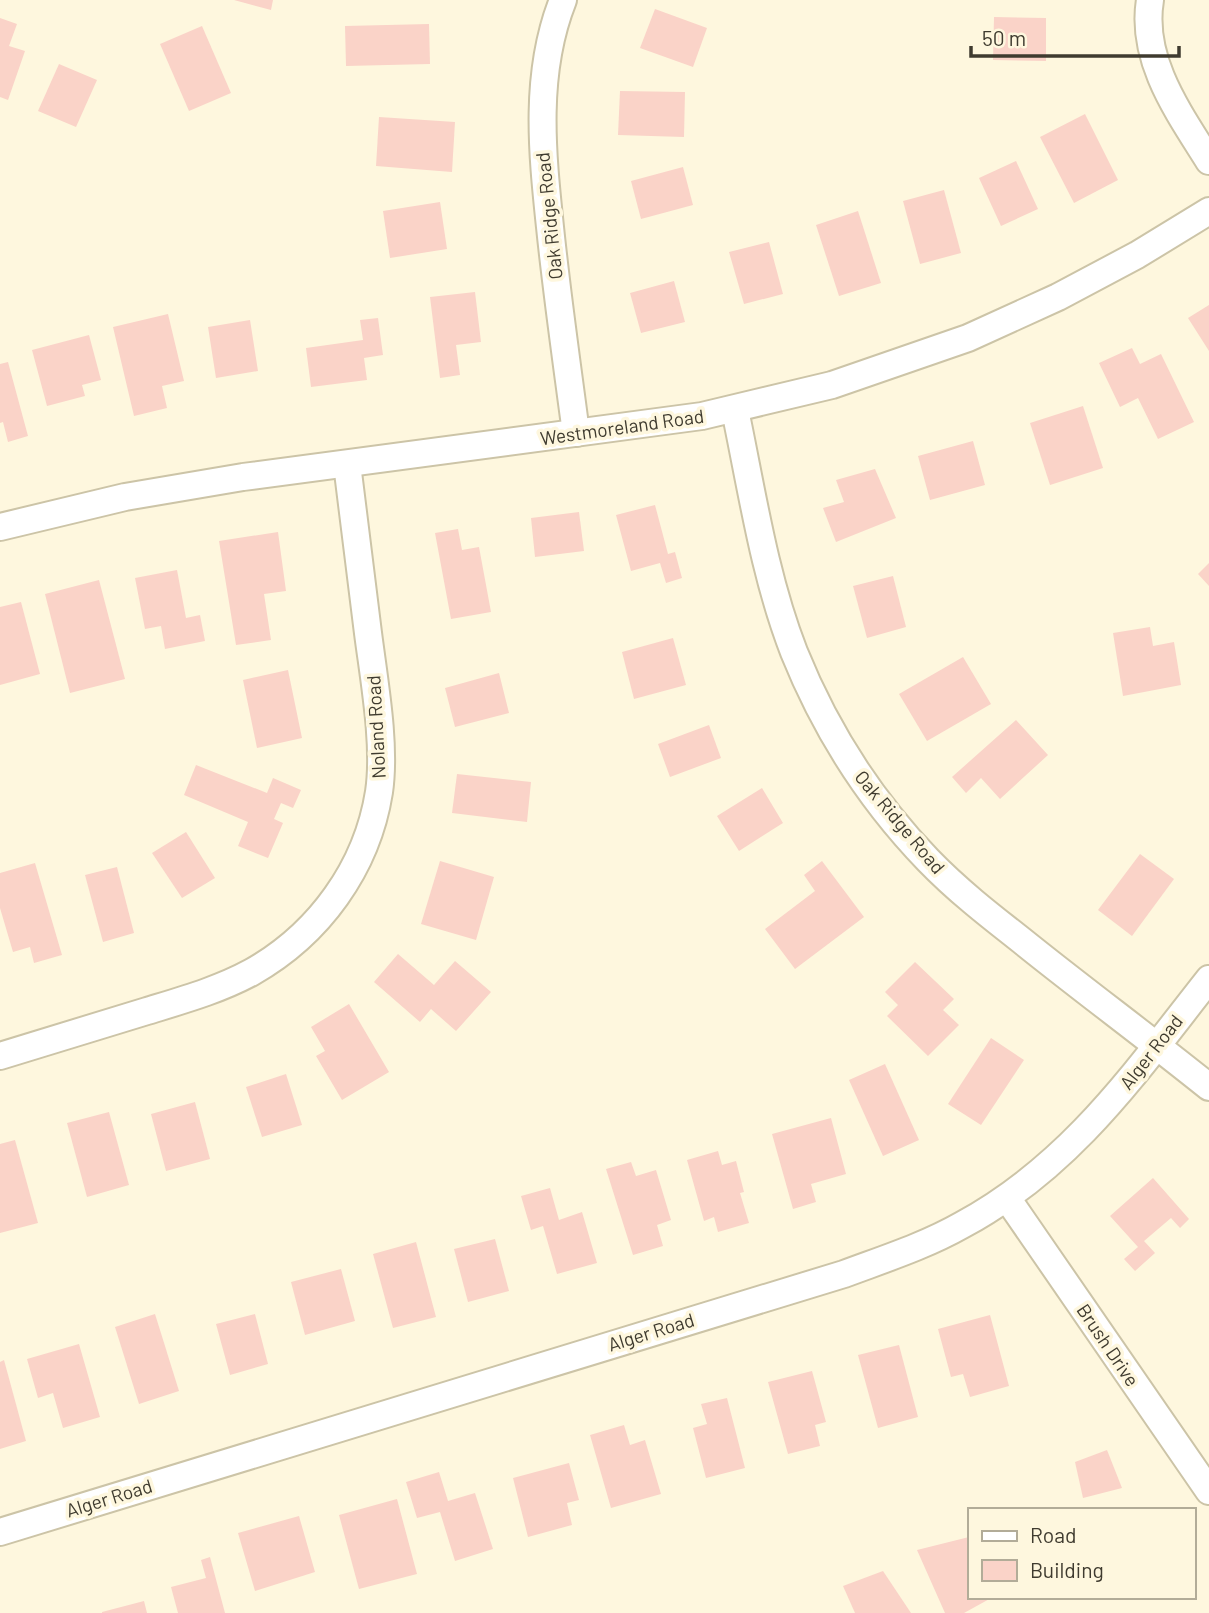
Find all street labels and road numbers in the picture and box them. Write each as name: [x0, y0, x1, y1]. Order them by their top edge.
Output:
street label: Oak Ridge Road: [530, 151, 567, 281]
street label: Westmoreland Road: [539, 404, 705, 449]
street label: Noland Road: [361, 675, 390, 779]
street label: Oak Ridge Road: [851, 765, 950, 878]
street label: Alger Road: [1114, 1010, 1187, 1094]
street label: Brush Drive: [1072, 1299, 1144, 1390]
street label: Alger Road: [605, 1308, 697, 1356]
street label: Alger Road: [63, 1474, 155, 1522]

